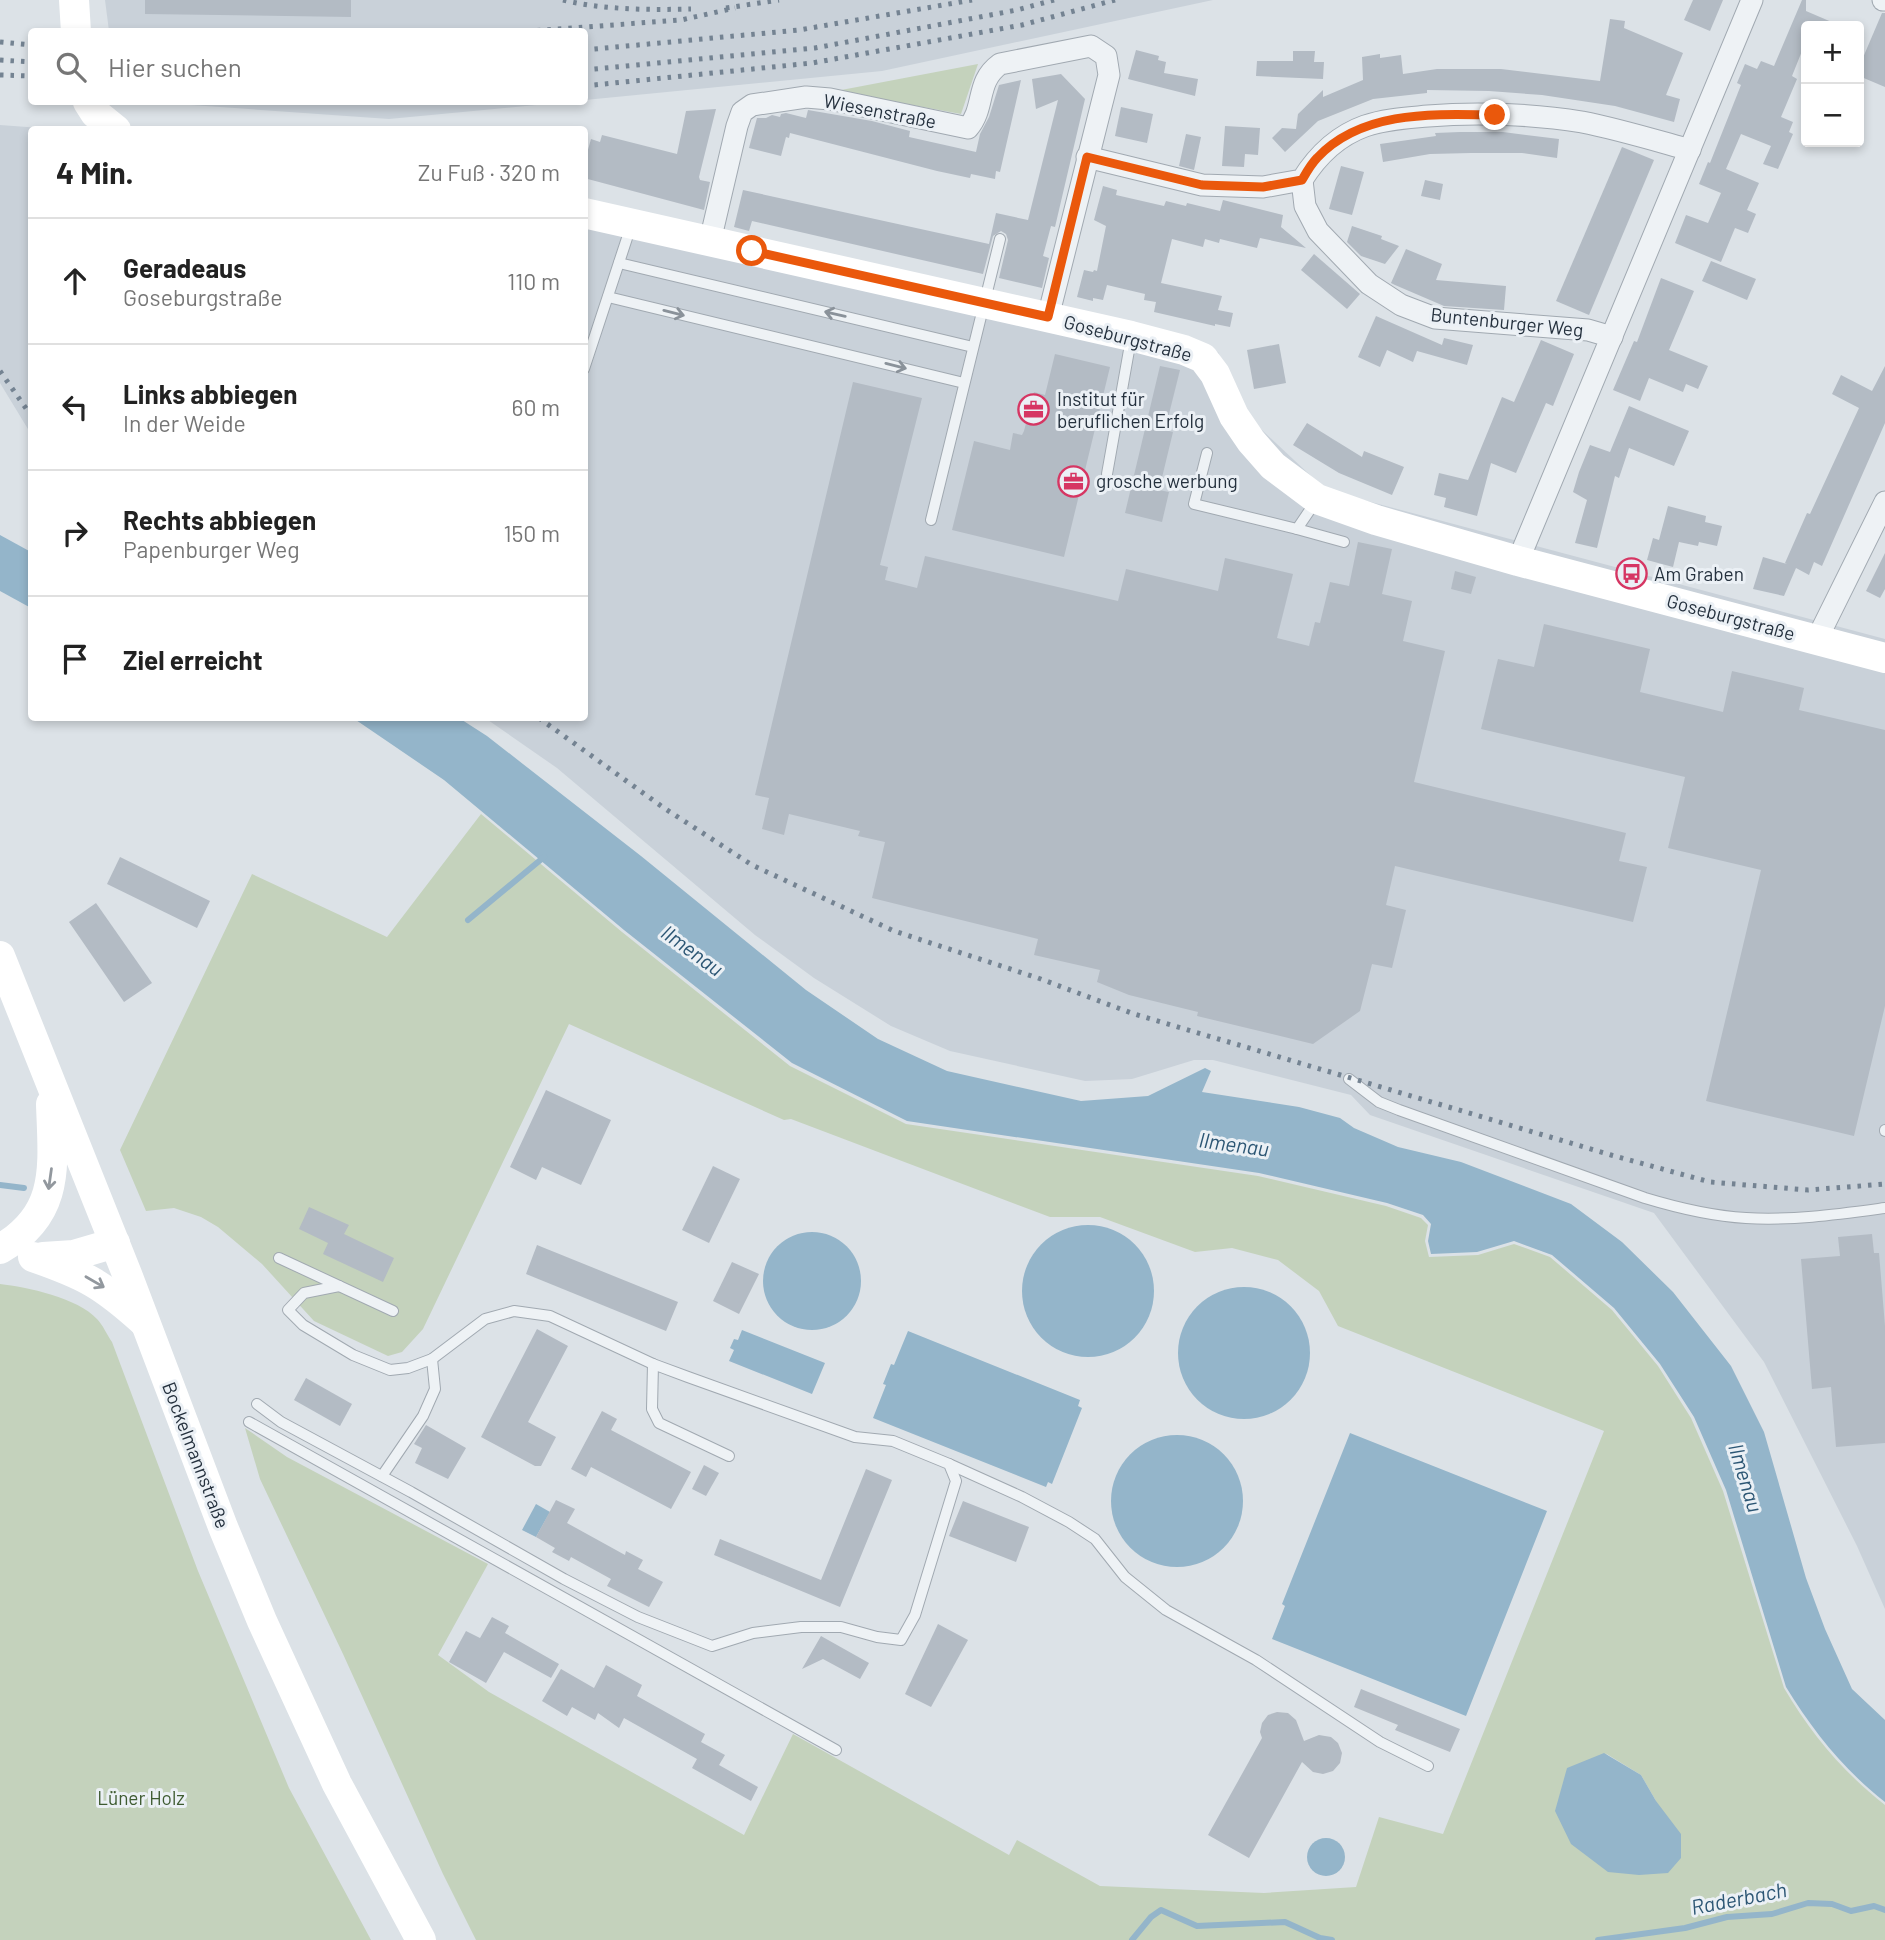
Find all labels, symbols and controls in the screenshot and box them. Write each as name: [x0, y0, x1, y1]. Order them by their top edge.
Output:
map controls: [1801, 21, 1864, 147]
button: +: [1801, 21, 1864, 84]
search box: [28, 28, 588, 105]
icon: search: [52, 48, 90, 86]
text: Hier suchen: [108, 51, 242, 82]
button: −: [1801, 84, 1864, 147]
street label: Wiesenstraße: [822, 88, 938, 133]
route end: [1479, 99, 1510, 130]
text: 4 Min.: [56, 154, 134, 190]
text: Zu Fuß · 320 m: [418, 158, 560, 186]
route start: [736, 235, 767, 266]
text: Geradeaus: [123, 252, 246, 283]
icon: ahead: [56, 262, 94, 300]
text: 110 m: [507, 267, 560, 295]
text: Goseburgstraße: [123, 283, 283, 311]
street label: Buntenburger Weg: [1430, 302, 1585, 341]
one-way arrow: [662, 307, 685, 320]
one-way arrow: [824, 307, 847, 320]
street label: Goseburgstraße: [1061, 309, 1195, 366]
one-way arrow: [884, 361, 906, 374]
text: Links abbiegen: [123, 378, 297, 409]
place label: Institut für beruflichen Erfolg: [1057, 387, 1204, 432]
icon: left: [56, 388, 94, 426]
text: 60 m: [512, 393, 560, 421]
office icon: Institut für beruflichen Erfolg: [1017, 393, 1051, 427]
text: In der Weide: [123, 409, 246, 437]
office icon: grosche werbung: [1056, 464, 1090, 498]
place label: grosche werbung: [1096, 469, 1238, 492]
text: Rechts abbiegen: [123, 504, 316, 535]
icon: right: [56, 514, 94, 552]
text: 150 m: [504, 519, 560, 547]
text: Papenburger Weg: [123, 535, 300, 563]
bus stop icon: Am Graben: [1614, 557, 1648, 591]
place label: Am Graben: [1654, 562, 1744, 585]
street label: Goseburgstraße: [1664, 588, 1798, 645]
icon: arrive: [56, 640, 94, 678]
text: Ziel erreicht: [123, 644, 263, 675]
water label: Ilmenau: [657, 919, 729, 981]
water label: Ilmenau: [1198, 1126, 1271, 1161]
one-way arrow: [43, 1167, 56, 1190]
one-way arrow: [85, 1275, 105, 1289]
street label: Bockelmannstraße: [158, 1378, 235, 1531]
water label: Ilmenau: [1724, 1440, 1769, 1515]
park label: Lüner Holz: [97, 1786, 185, 1809]
water label: Raderbach: [1689, 1876, 1789, 1919]

